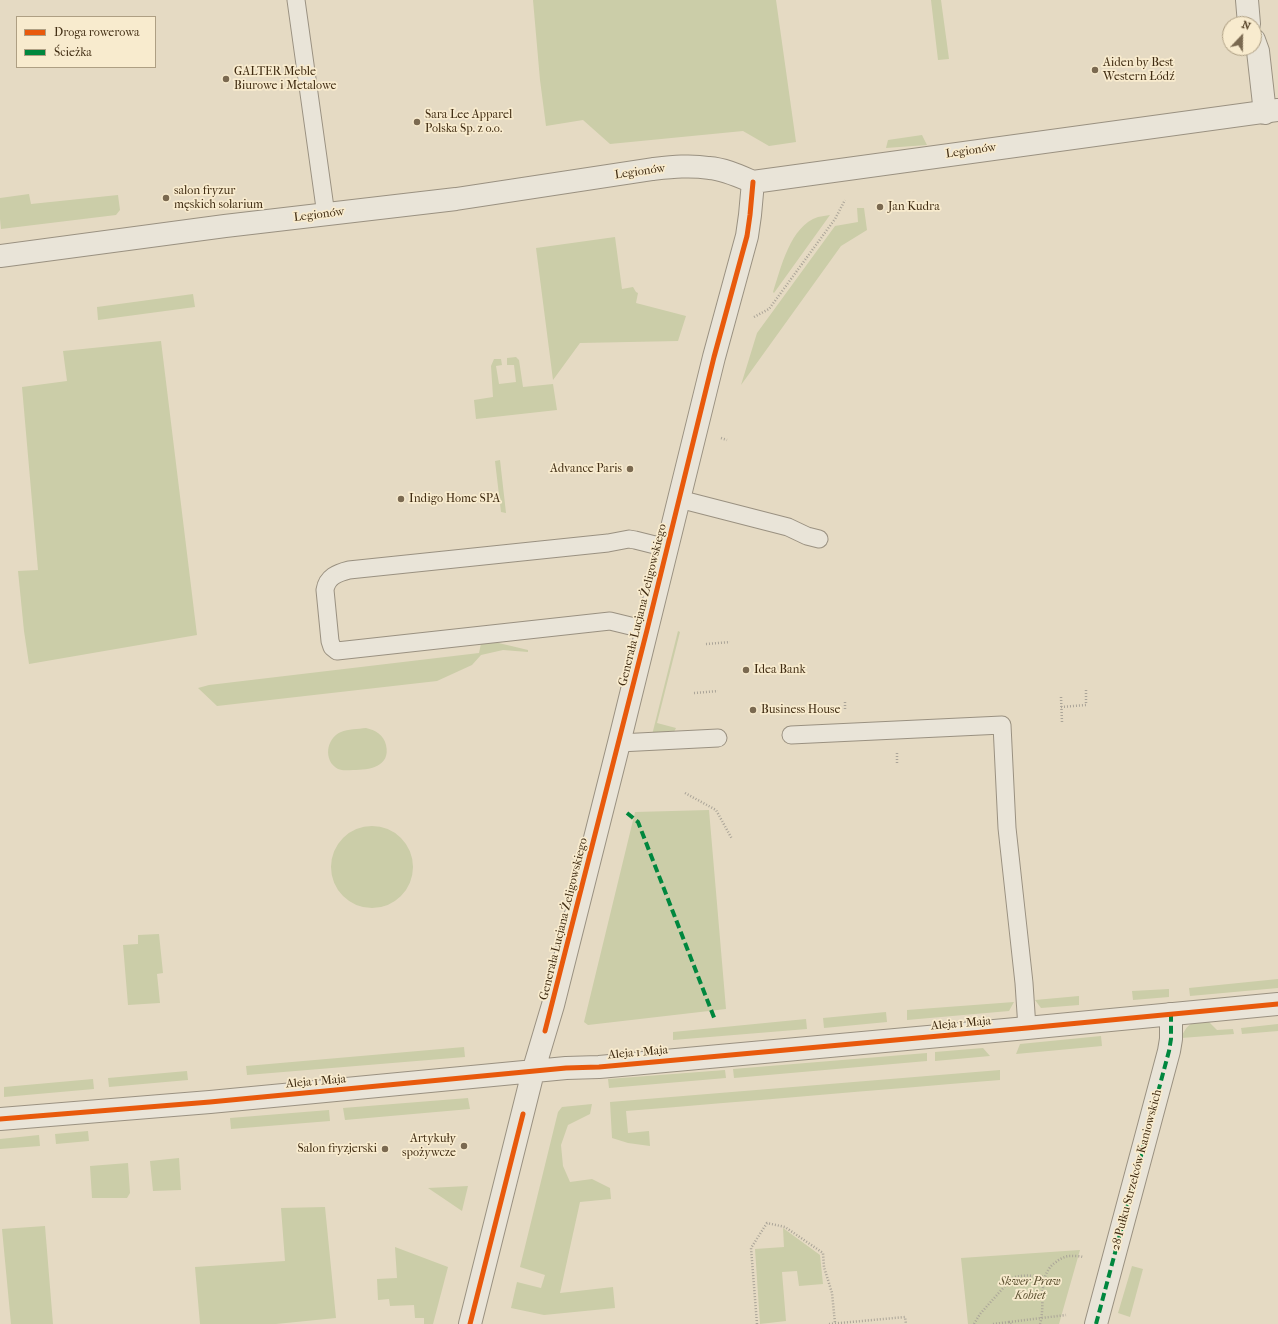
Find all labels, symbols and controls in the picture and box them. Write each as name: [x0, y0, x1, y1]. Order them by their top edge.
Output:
legend: [16, 16, 156, 68]
north arrow: [1222, 16, 1262, 56]
text: N: [1240, 18, 1253, 33]
text: Droga rowerowa: [54, 25, 140, 39]
text: Ścieżka: [54, 45, 92, 59]
place label: Aiden by Best Western Łódź: [1103, 56, 1174, 84]
place label: GALTER Meble Biurowe i Metalowe: [234, 65, 337, 93]
marker: Aiden by Best Western Łódź: [1090, 65, 1100, 75]
marker: GALTER Meble Biurowe i Metalowe: [221, 74, 231, 84]
place label: Sara Lee Apparel Polska Sp. z o.o.: [425, 108, 512, 136]
marker: Sara Lee Apparel Polska Sp. z o.o.: [412, 117, 422, 127]
street label: Legionów: [945, 140, 997, 162]
street label: Legionów: [614, 161, 666, 183]
place label: salon fryzur męskich solarium: [174, 184, 263, 212]
marker: salon fryzur męskich solarium: [161, 193, 171, 203]
place label: Jan Kudra: [888, 200, 940, 214]
marker: Jan Kudra: [875, 202, 885, 212]
street label: Legionów: [293, 205, 345, 225]
place label: Advance Paris: [550, 462, 622, 476]
marker: Advance Paris: [625, 464, 635, 474]
place label: Indigo Home SPA: [409, 492, 500, 506]
marker: Indigo Home SPA: [396, 494, 406, 504]
street label: Generała Lucjana Żeligowskiego: [616, 522, 670, 688]
place label: Idea Bank: [754, 663, 806, 677]
marker: Idea Bank: [741, 665, 751, 675]
place label: Business House: [761, 703, 840, 717]
marker: Business House: [748, 705, 758, 715]
street label: Generała Lucjana Żeligowskiego: [537, 836, 591, 1002]
street label: Aleja 1 Maja: [930, 1014, 992, 1034]
street label: Aleja 1 Maja: [607, 1043, 669, 1063]
street label: Aleja 1 Maja: [285, 1072, 347, 1092]
street label: 28 Pułku Strzelców Kaniowskich: [1109, 1088, 1165, 1252]
place label: Artykuły spożywcze: [402, 1132, 456, 1160]
marker: Artykuły spożywcze: [459, 1141, 469, 1151]
place label: Salon fryzjerski: [297, 1142, 377, 1156]
marker: Salon fryzjerski: [380, 1144, 390, 1154]
park label: Skwer Praw Kobiet: [999, 1275, 1061, 1303]

